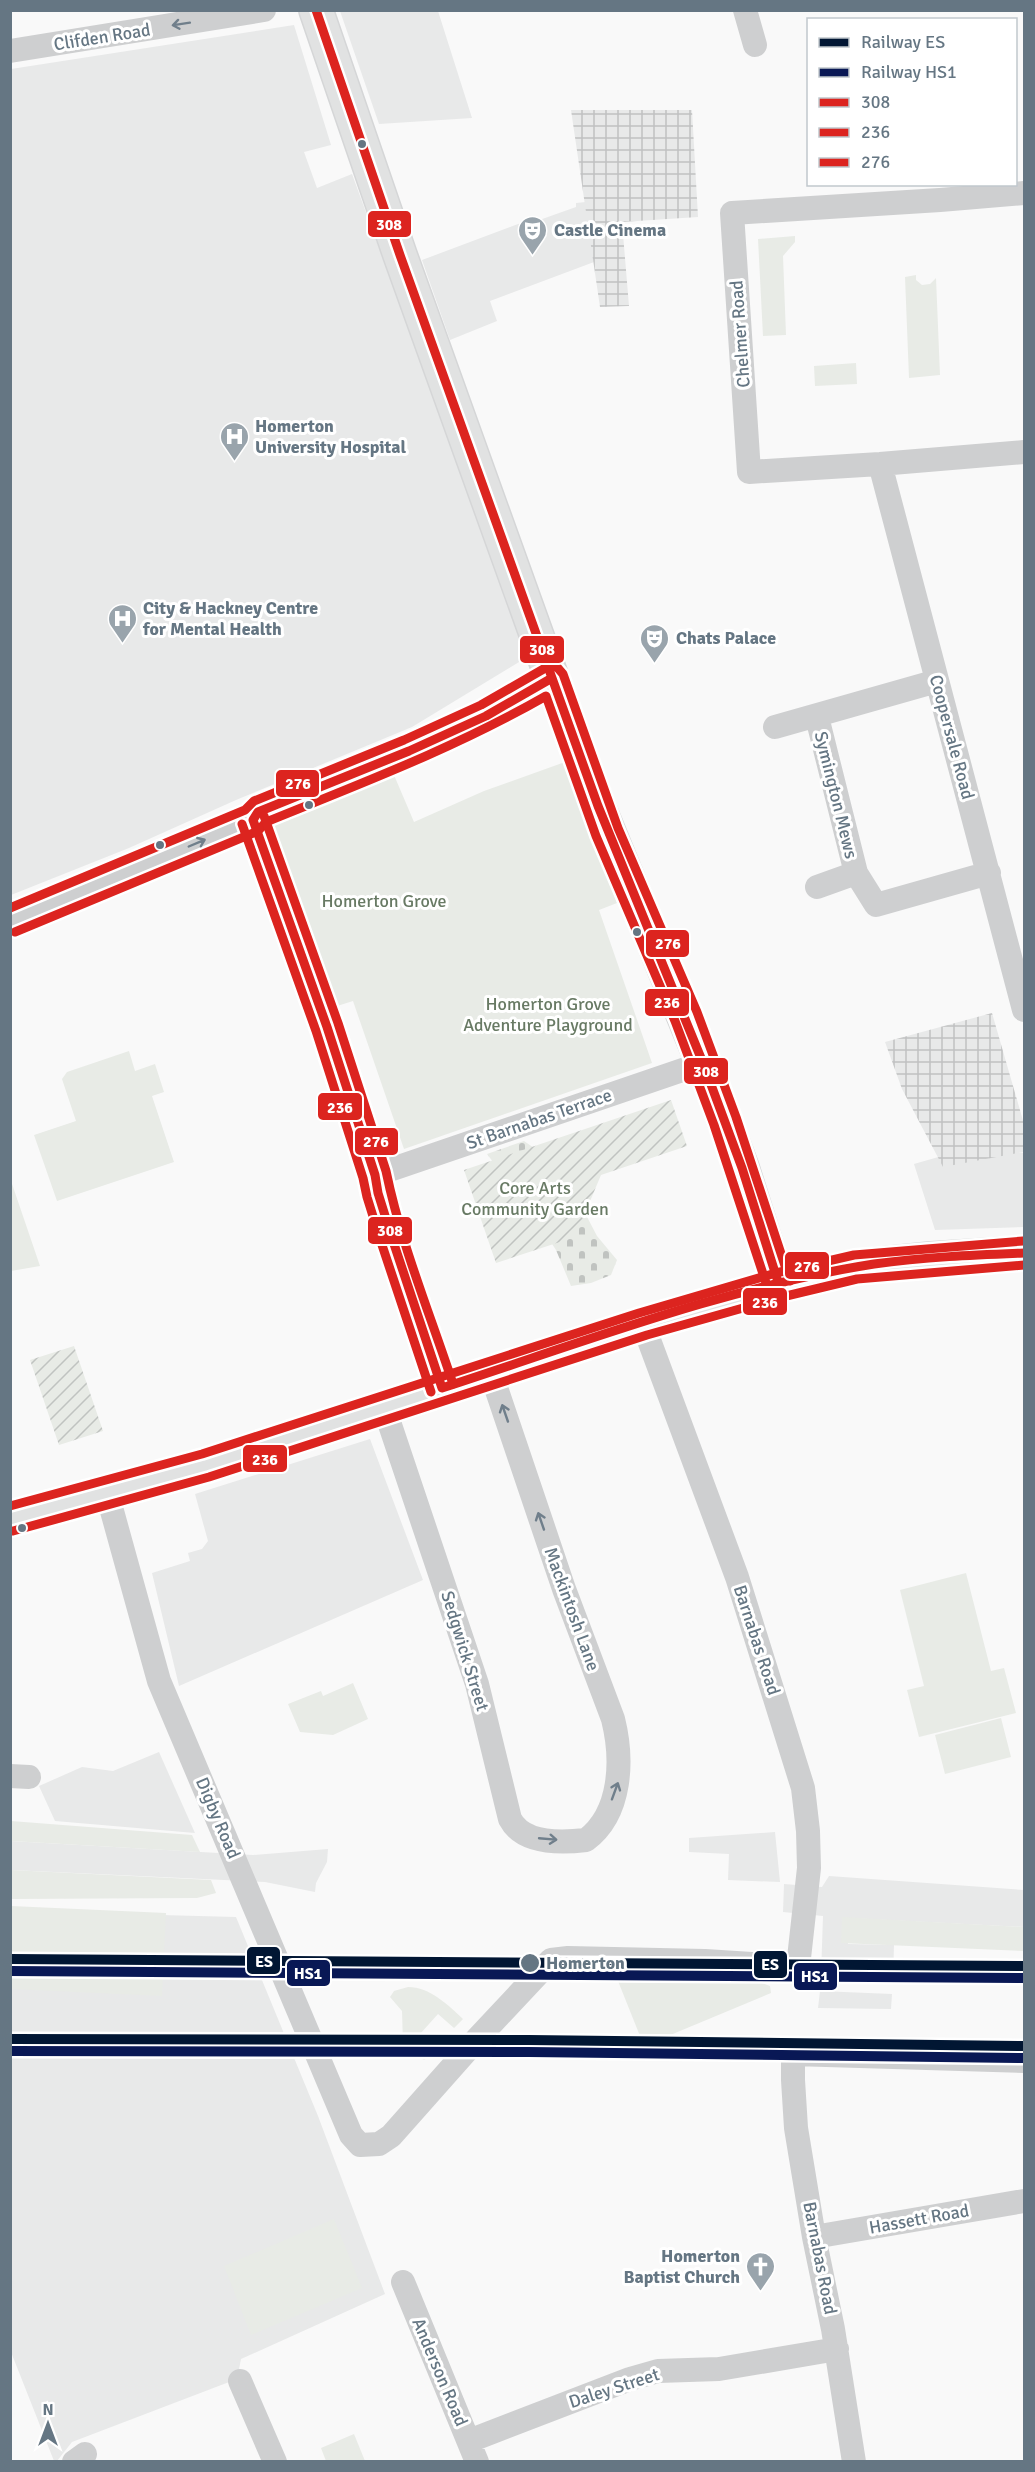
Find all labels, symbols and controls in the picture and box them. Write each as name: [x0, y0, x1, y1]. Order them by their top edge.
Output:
street label: Clifden Road: [52, 18, 152, 56]
legend: [807, 18, 1017, 186]
one-way arrow: [172, 19, 192, 30]
text: Railway ES: [861, 31, 945, 53]
text: Railway HS1: [861, 61, 957, 83]
text: 308: [861, 91, 890, 113]
text: 236: [861, 121, 890, 143]
unlabelled marker: [356, 138, 368, 150]
text: 276: [861, 151, 890, 173]
line badge: 308: [367, 210, 412, 238]
theatre icon: Castle Cinema: [517, 214, 549, 256]
text: 308: [376, 215, 402, 235]
place label: Castle Cinema: [554, 219, 666, 241]
street label: Chelmer Road: [725, 280, 755, 388]
place label: Homerton University Hospital: [255, 415, 407, 458]
hospital icon: Homerton University Hospital: [218, 420, 250, 462]
place label: City & Hackney Centre for Mental Health: [142, 597, 318, 640]
hospital icon: City & Hackney Centre for Mental Health: [106, 602, 138, 644]
theatre icon: Chats Palace: [639, 622, 671, 664]
place label: Chats Palace: [676, 627, 776, 649]
line badge: 308: [519, 635, 565, 664]
text: 308: [529, 640, 555, 660]
street label: Coopersale Road: [925, 672, 979, 802]
street label: Symington Mews: [810, 729, 862, 861]
line badge: 276: [275, 769, 320, 798]
text: 276: [285, 774, 311, 794]
unlabelled marker: [303, 799, 315, 811]
one-way arrow: [188, 837, 206, 849]
unlabelled marker: [154, 839, 166, 851]
park label: Homerton Grove: [321, 890, 447, 912]
unlabelled marker: [631, 926, 643, 938]
line badge: 276: [645, 929, 690, 958]
text: 276: [655, 934, 681, 954]
line badge: 236: [644, 988, 690, 1017]
park label: Homerton Grove Adventure Playground: [463, 993, 633, 1036]
text: 236: [654, 993, 680, 1013]
line badge: 308: [683, 1057, 729, 1085]
text: 308: [693, 1062, 719, 1082]
street label: St Barnabas Terrace: [463, 1084, 615, 1154]
line badge: 236: [317, 1092, 363, 1121]
text: 236: [327, 1098, 353, 1118]
line badge: 276: [354, 1127, 399, 1156]
text: 276: [363, 1132, 389, 1152]
park label: Core Arts Community Garden: [461, 1177, 609, 1220]
line badge: 308: [367, 1216, 413, 1245]
text: 308: [377, 1221, 403, 1241]
line badge: 276: [784, 1251, 830, 1280]
text: 276: [794, 1257, 820, 1277]
line badge: 236: [742, 1287, 788, 1316]
text: 236: [752, 1293, 778, 1313]
one-way arrow: [499, 1404, 510, 1423]
line badge: 236: [242, 1444, 288, 1473]
text: 236: [252, 1450, 278, 1470]
one-way arrow: [535, 1512, 546, 1531]
unlabelled marker: [16, 1522, 28, 1534]
street label: Mackintosh Lane: [539, 1544, 605, 1674]
street label: Barnabas Road: [729, 1582, 785, 1698]
street label: Sedgwick Street: [436, 1588, 494, 1714]
street label: Digby Road: [191, 1774, 245, 1862]
one-way arrow: [610, 1782, 621, 1801]
one-way arrow: [537, 1834, 557, 1845]
line badge: ES: [246, 1946, 281, 1975]
line badge: ES: [753, 1950, 788, 1979]
text: ES: [255, 1952, 273, 1972]
marker: Homerton: [519, 1952, 541, 1974]
place label: Homerton: [546, 1952, 625, 1974]
text: ES: [761, 1955, 779, 1975]
line badge: HS1: [286, 1959, 331, 1987]
line badge: HS1: [793, 1962, 838, 1991]
text: HS1: [294, 1964, 323, 1984]
text: HS1: [801, 1967, 830, 1987]
street label: Hassett Road: [867, 2199, 971, 2239]
street label: Barnabas Road: [798, 2200, 842, 2316]
place label: Homerton Baptist Church: [623, 2245, 740, 2288]
church icon: Homerton Baptist Church: [745, 2250, 777, 2292]
street label: Anderson Road: [407, 2315, 473, 2429]
street label: Daley Street: [566, 2363, 662, 2413]
north arrow: [18, 2394, 78, 2454]
text: N: [42, 2400, 54, 2420]

